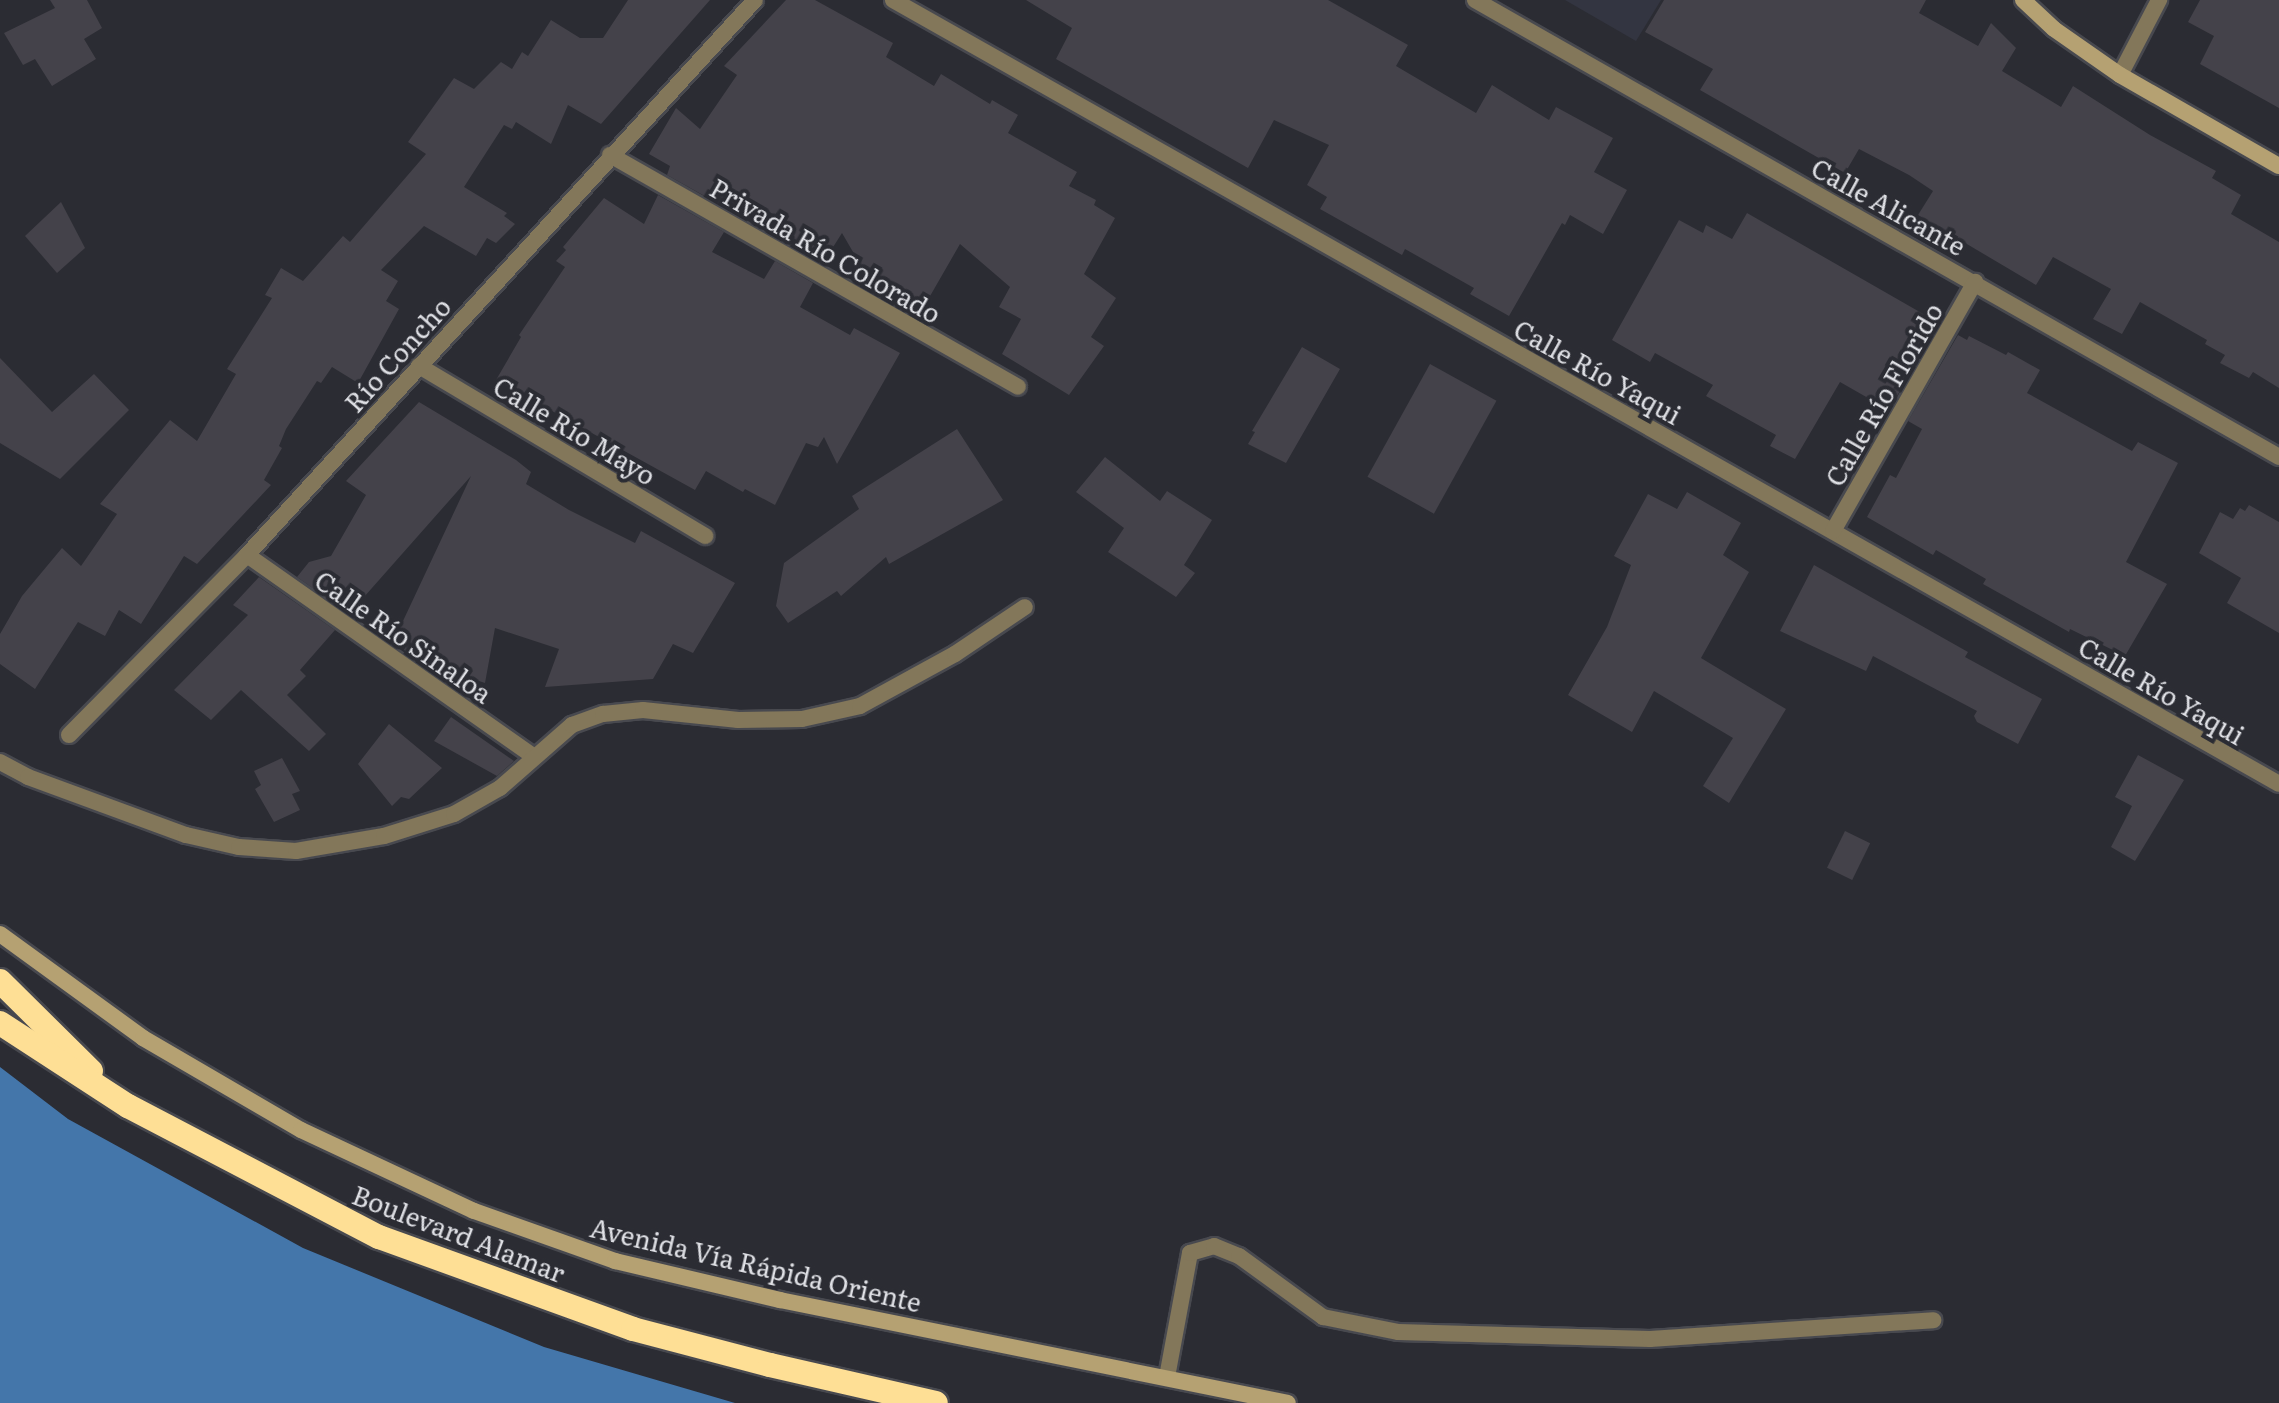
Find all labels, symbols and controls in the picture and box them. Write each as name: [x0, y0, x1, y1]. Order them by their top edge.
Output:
street label: Calle Alicante: [1807, 151, 1971, 261]
street label: Privada Río Colorado: [705, 171, 947, 329]
street label: Río Concho: [337, 290, 457, 418]
street label: Calle Río Florido: [1818, 297, 1948, 491]
street label: Calle Río Yaqui: [1509, 312, 1687, 430]
street label: Calle Río Mayo: [488, 369, 662, 491]
street label: Calle Río Sinaloa: [310, 563, 498, 709]
street label: Calle Río Yaqui: [2074, 630, 2250, 750]
street label: Boulevard Alamar: [348, 1178, 570, 1288]
street label: Avenida Vía Rápida Oriente: [587, 1211, 925, 1317]

